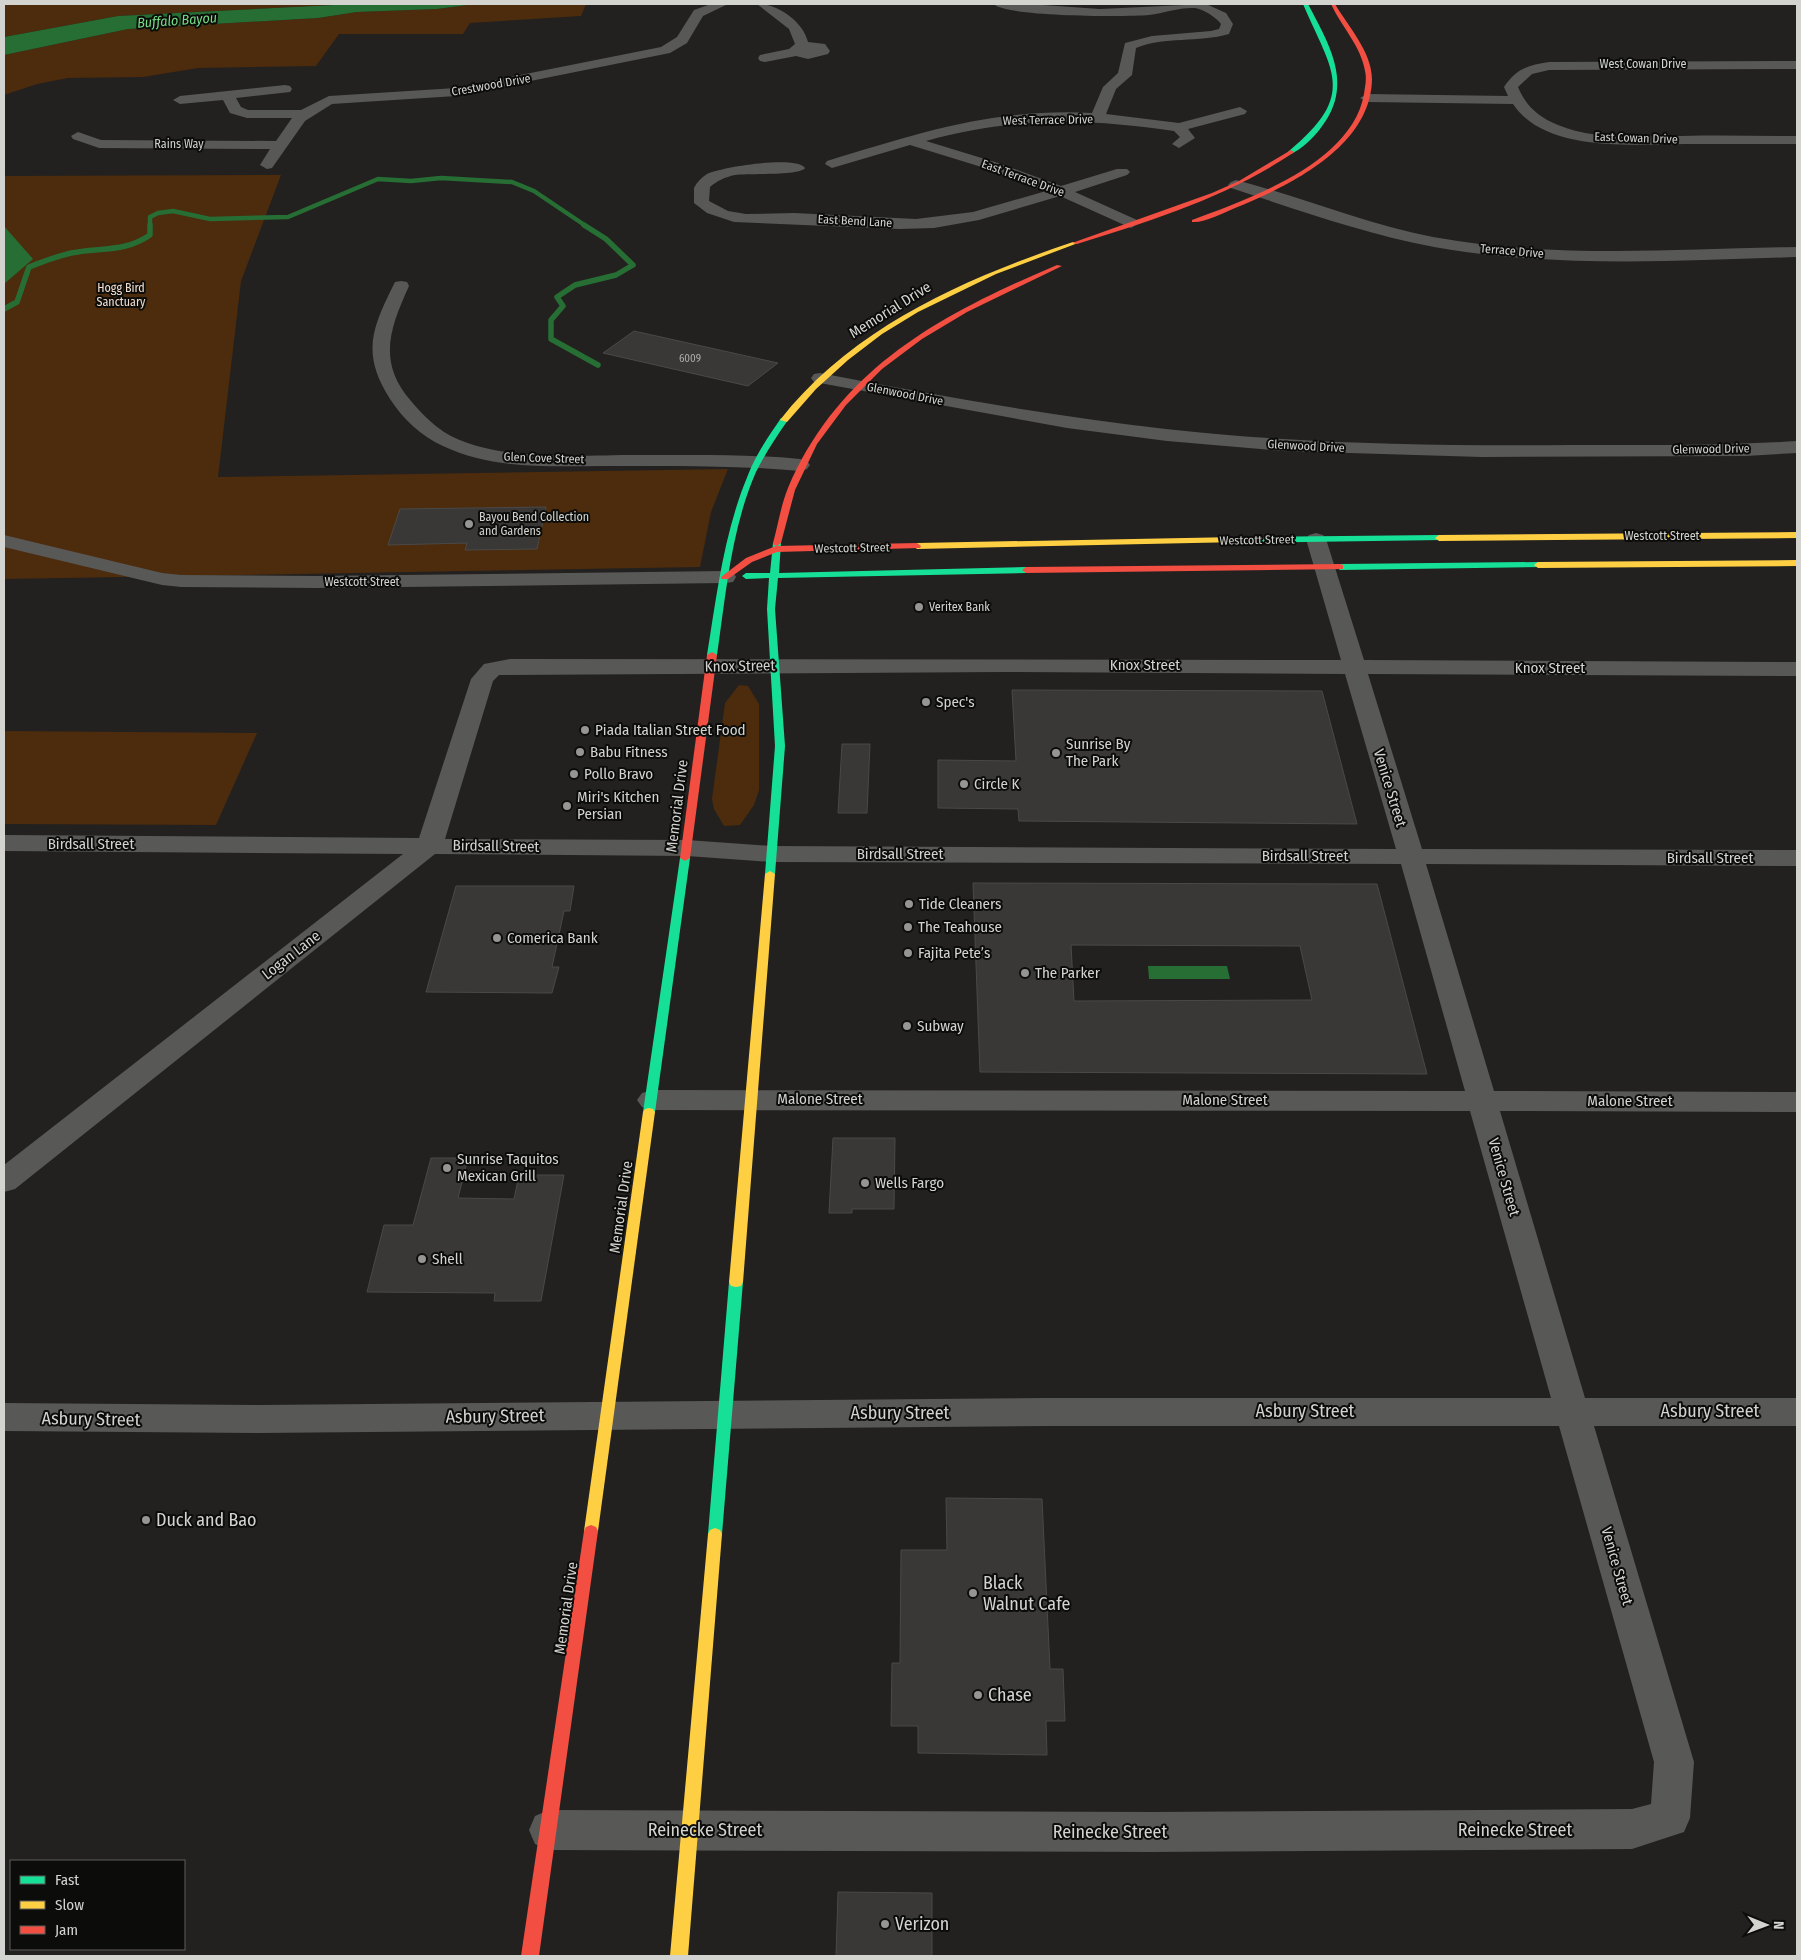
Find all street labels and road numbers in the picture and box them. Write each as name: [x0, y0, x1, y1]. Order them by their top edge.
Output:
street label: West Cowan Drive: [1600, 57, 1687, 71]
street label: Crestwood Drive: [450, 71, 532, 99]
street label: West Terrace Drive: [1003, 112, 1093, 128]
street label: East Cowan Drive: [1594, 130, 1678, 146]
street label: Rains Way: [154, 137, 204, 151]
street label: East Terrace Drive: [980, 157, 1066, 199]
street label: East Bend Lane: [817, 212, 893, 230]
street label: Terrace Drive: [1480, 241, 1544, 261]
street label: Memorial Drive: [846, 278, 934, 342]
street label: Glenwood Drive: [866, 380, 944, 408]
street label: Glenwood Drive: [1267, 437, 1345, 455]
street label: Glenwood Drive: [1672, 441, 1750, 457]
street label: Glen Cove Street: [503, 450, 585, 466]
street label: Westcott Street: [1624, 529, 1700, 543]
street label: Westcott Street: [1219, 532, 1295, 548]
street label: Westcott Street: [814, 540, 890, 556]
street label: Westcott Street: [324, 575, 400, 589]
street label: Knox Street: [705, 656, 776, 676]
street label: Knox Street: [1110, 656, 1180, 674]
street label: Knox Street: [1515, 659, 1585, 677]
street label: Venice Street: [1370, 747, 1410, 829]
street label: Memorial Drive: [662, 759, 692, 853]
street label: Birdsall Street: [48, 835, 134, 853]
street label: Birdsall Street: [453, 836, 540, 856]
street label: Birdsall Street: [857, 845, 943, 863]
street label: Birdsall Street: [1262, 847, 1348, 865]
street label: Birdsall Street: [1667, 849, 1753, 867]
street label: Logan Lane: [258, 927, 324, 983]
street label: Malone Street: [777, 1090, 863, 1108]
street label: Malone Street: [1182, 1091, 1268, 1109]
street label: Malone Street: [1587, 1092, 1673, 1110]
street label: Venice Street: [1484, 1136, 1524, 1218]
street label: Memorial Drive: [606, 1160, 636, 1254]
street label: Asbury Street: [1256, 1400, 1355, 1422]
street label: Asbury Street: [1661, 1400, 1760, 1422]
street label: Asbury Street: [851, 1402, 950, 1424]
street label: Asbury Street: [445, 1404, 545, 1428]
street label: Asbury Street: [41, 1407, 141, 1431]
street label: Venice Street: [1597, 1525, 1637, 1607]
street label: Memorial Drive: [551, 1561, 581, 1655]
street label: Reinecke Street: [648, 1819, 762, 1841]
street label: Reinecke Street: [1458, 1819, 1572, 1841]
street label: Reinecke Street: [1053, 1821, 1167, 1843]

